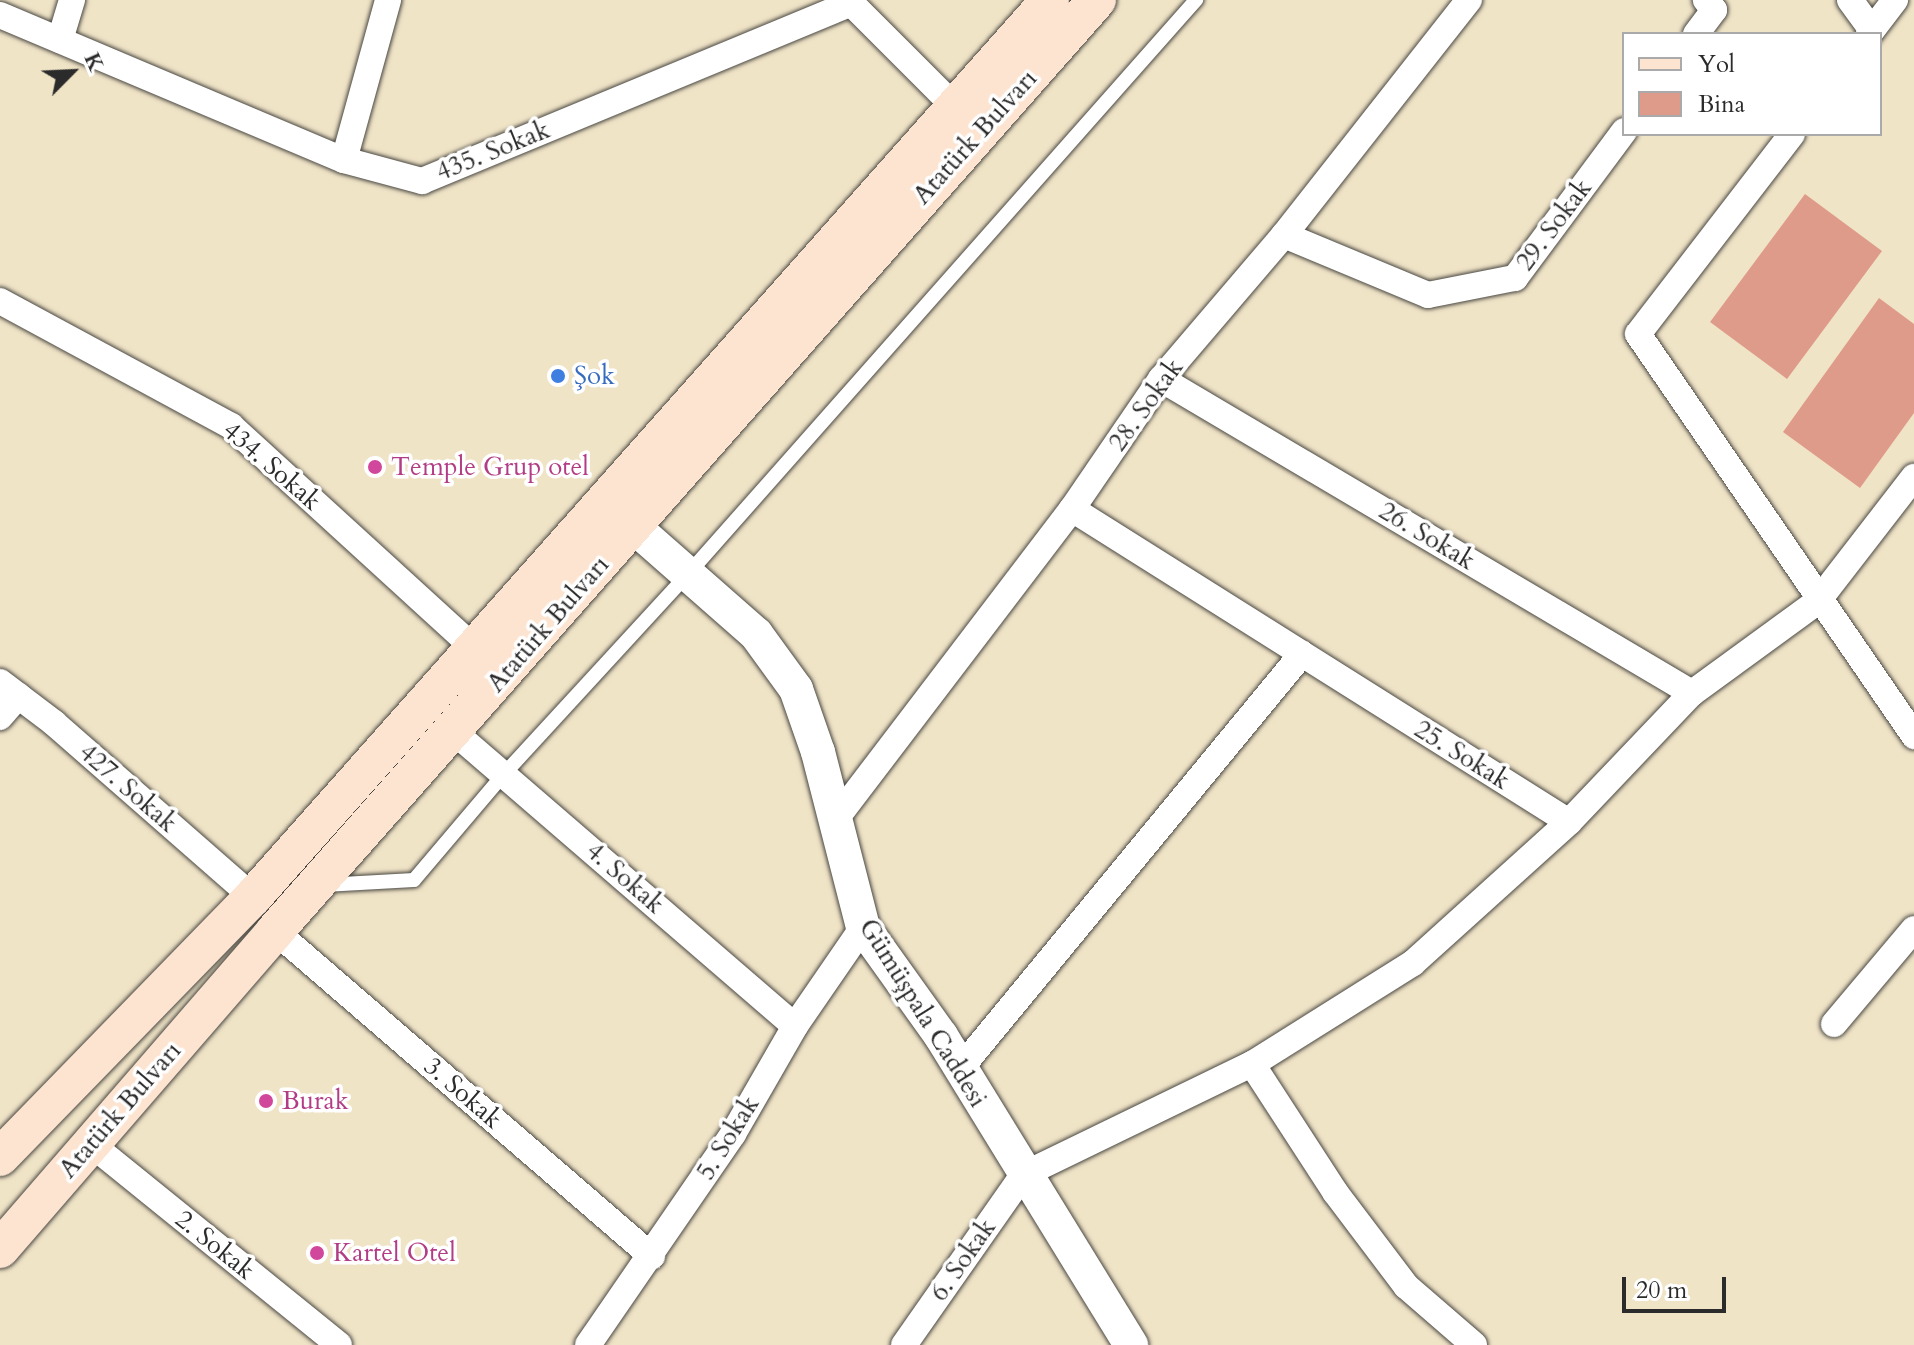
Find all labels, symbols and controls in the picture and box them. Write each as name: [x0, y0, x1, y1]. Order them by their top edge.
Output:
north arrow: [32, 32, 112, 112]
legend: [1622, 32, 1882, 136]
text: K: [77, 48, 111, 76]
text: Yol: [1698, 48, 1735, 81]
street label: Atatürk Bulvarı: [906, 63, 1044, 211]
text: Bina: [1698, 88, 1745, 121]
street label: 435. Sokak: [432, 114, 554, 188]
street label: 29. Sokak: [1510, 173, 1598, 277]
street label: 28. Sokak: [1102, 353, 1190, 457]
place label: Şok: [574, 360, 615, 392]
marker: Şok: [549, 367, 567, 385]
street label: 434. Sokak: [217, 415, 327, 517]
place label: Temple Grup otel: [391, 451, 589, 483]
marker: Temple Grup otel: [366, 458, 384, 476]
street label: 26. Sokak: [1373, 495, 1481, 577]
street label: Atatürk Bulvarı: [480, 549, 616, 699]
street label: 25. Sokak: [1409, 714, 1515, 796]
street label: 427. Sokak: [73, 737, 183, 839]
street label: 4. Sokak: [580, 836, 670, 920]
street label: Gümüşpala Caddesi: [852, 913, 994, 1113]
street label: Atatürk Bulvarı: [52, 1035, 188, 1185]
street label: 3. Sokak: [418, 1051, 508, 1135]
place label: Burak: [282, 1085, 349, 1117]
street label: 5. Sokak: [690, 1090, 766, 1186]
marker: Burak: [257, 1092, 275, 1110]
street label: 2. Sokak: [169, 1204, 261, 1286]
street label: 6. Sokak: [924, 1213, 1002, 1307]
place label: Kartel Otel: [333, 1237, 456, 1269]
marker: Kartel Otel: [308, 1244, 326, 1262]
scale bar: [1626, 1261, 1730, 1311]
text: 20 m: [1636, 1274, 1687, 1307]

